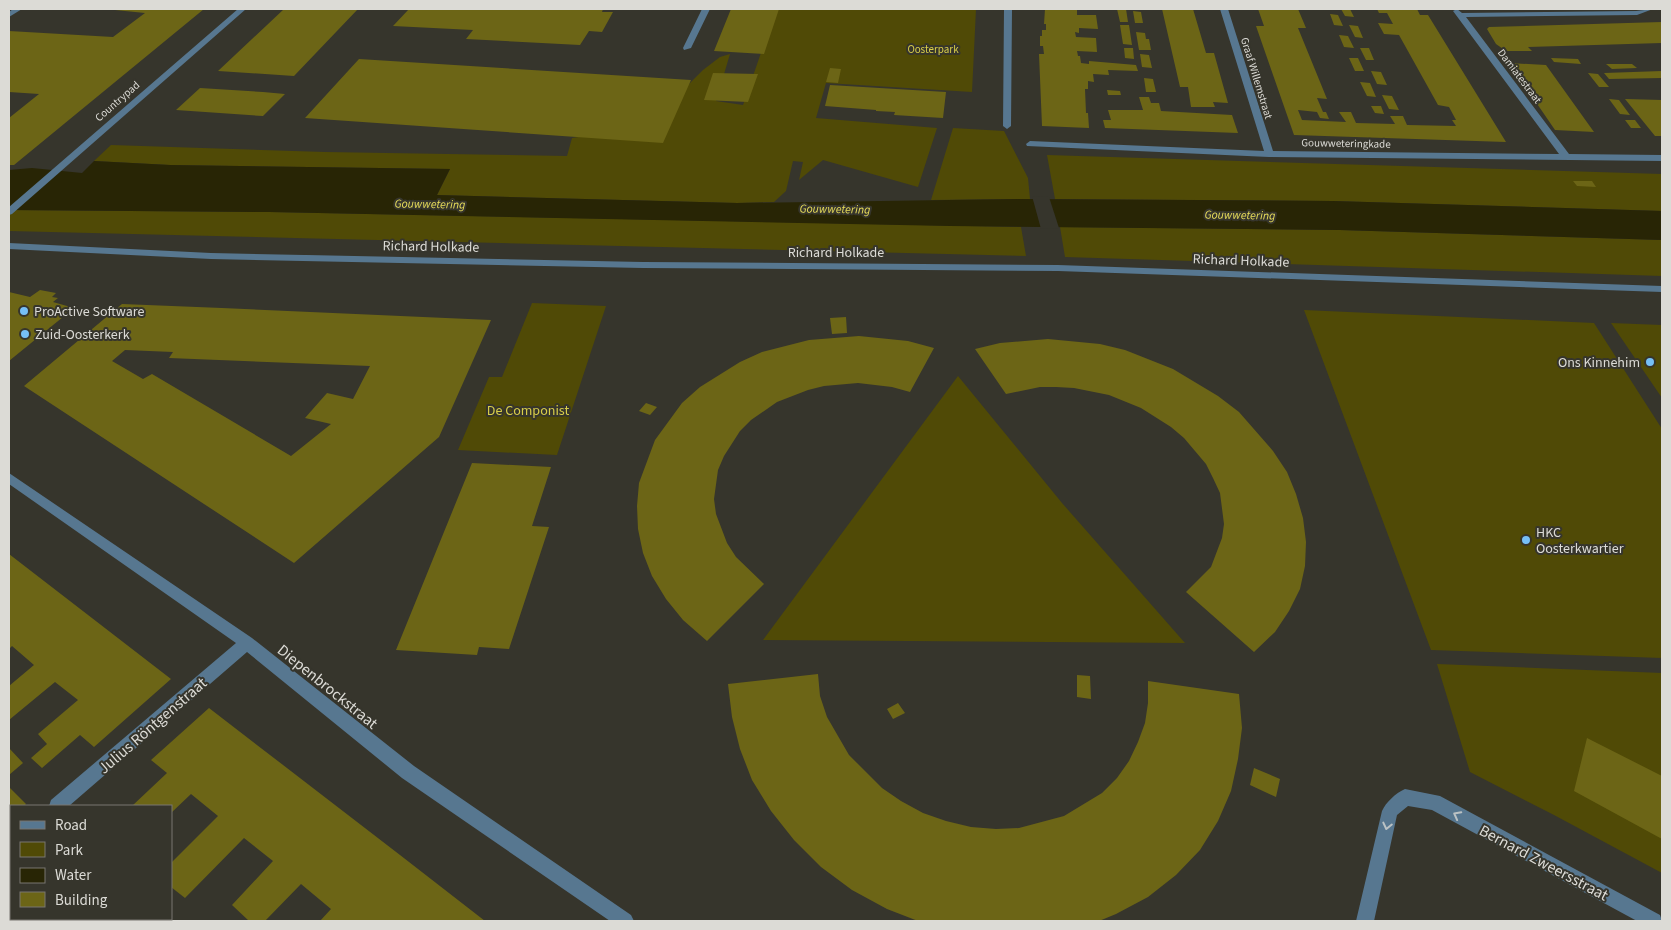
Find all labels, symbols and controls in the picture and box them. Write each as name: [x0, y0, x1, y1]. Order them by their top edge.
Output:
street label: Graaf Willemstraat: [1237, 35, 1276, 121]
park label: Oosterpark: [907, 42, 959, 57]
street label: Damiatestraat: [1494, 46, 1545, 107]
street label: Countrypad: [92, 78, 143, 125]
street label: Gouwweteringkade: [1301, 135, 1391, 152]
water label: Gouwwetering: [394, 195, 466, 214]
water label: Gouwwetering: [799, 200, 871, 219]
water label: Gouwwetering: [1204, 206, 1276, 225]
street label: Richard Holkade: [383, 236, 480, 258]
street label: Richard Holkade: [788, 243, 884, 263]
street label: Richard Holkade: [1192, 249, 1290, 273]
place label: ProActive Software: [34, 302, 145, 322]
marker: ProActive Software: [18, 305, 30, 317]
place label: Zuid-Oosterkerk: [35, 325, 130, 345]
marker: Zuid-Oosterkerk: [19, 328, 31, 340]
place label: Ons Kinnehim: [1558, 353, 1640, 373]
marker: Ons Kinnehim: [1644, 356, 1656, 368]
park label: De Componist: [487, 401, 569, 421]
place label: HKC Oosterkwartier: [1536, 523, 1624, 559]
marker: HKC Oosterkwartier: [1520, 534, 1532, 546]
street label: Diepenbrockstraat: [272, 639, 383, 735]
street label: Julius Röntgenstraat: [94, 672, 212, 779]
legend: [10, 805, 172, 920]
one-way arrow: [1453, 811, 1462, 821]
text: Road: [55, 815, 87, 836]
street label: Bernard Zweersstraat: [1475, 820, 1612, 907]
one-way arrow: [1382, 822, 1392, 831]
text: Park: [55, 840, 84, 861]
text: Water: [55, 865, 92, 886]
text: Building: [55, 890, 108, 911]

